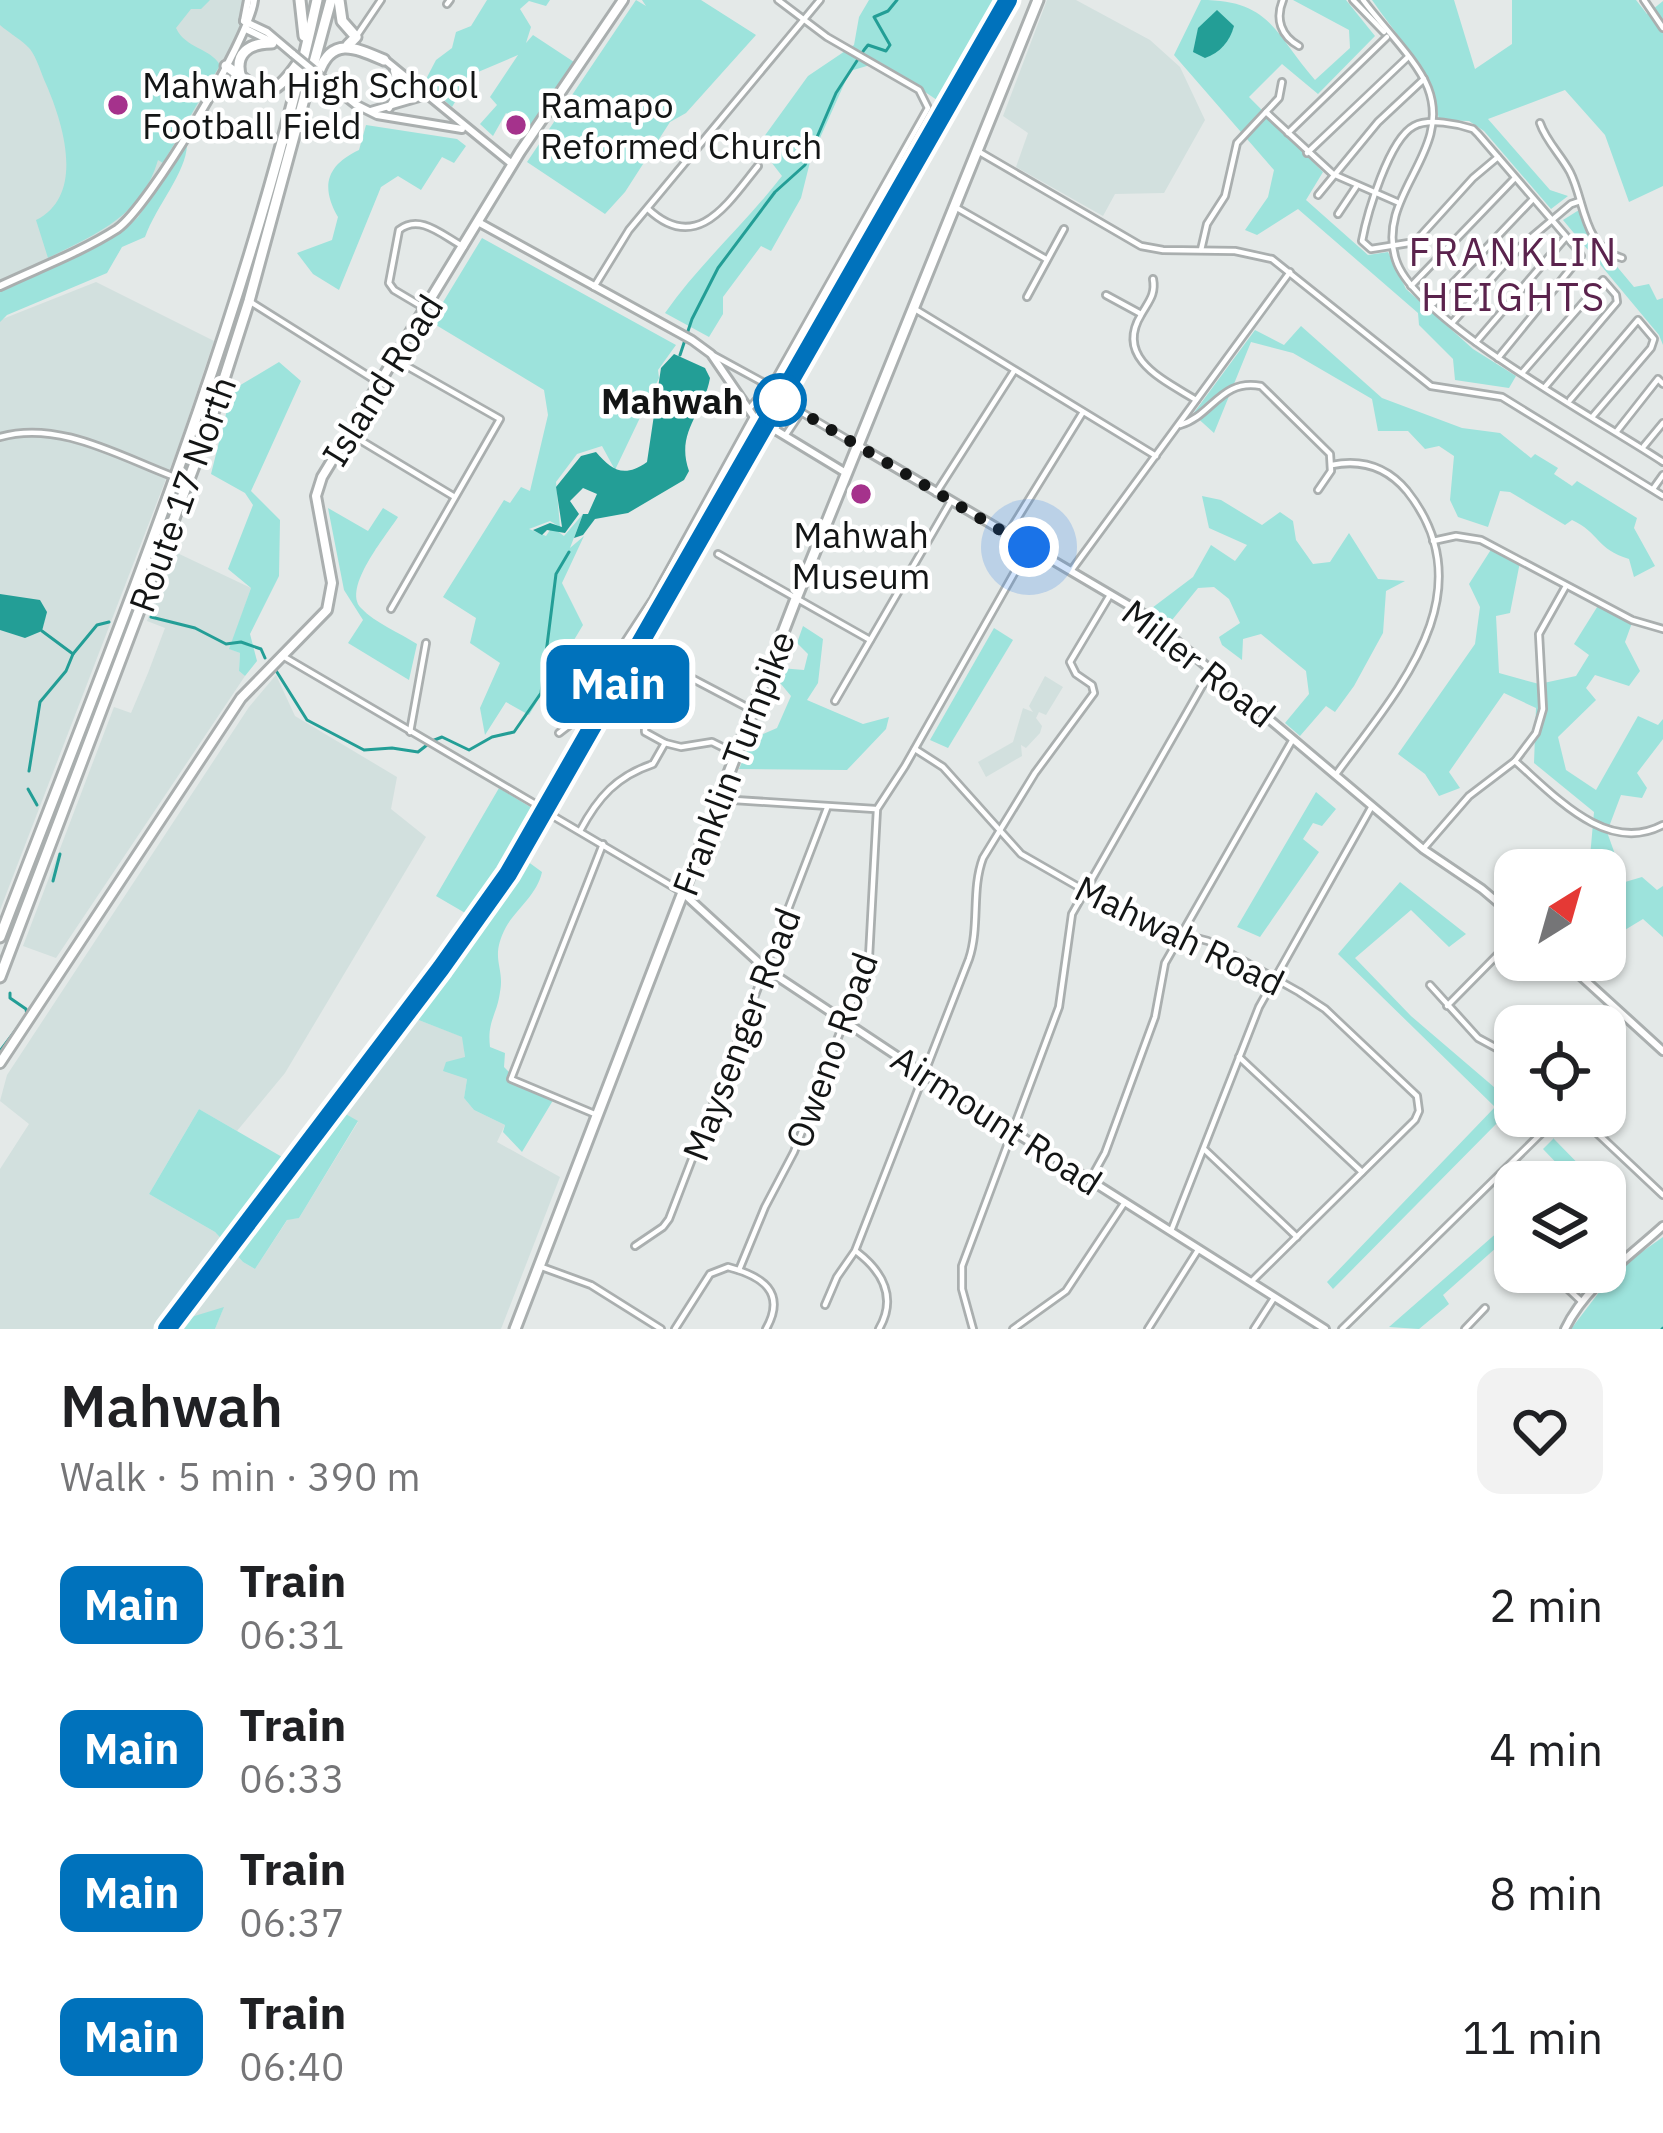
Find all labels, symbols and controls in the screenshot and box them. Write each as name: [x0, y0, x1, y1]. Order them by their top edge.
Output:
place label: Mahwah High School Football Field: [142, 61, 478, 149]
place label: Ramapo Reformed Church: [540, 81, 823, 169]
marker: Mahwah High School Football Field: [105, 92, 131, 118]
marker: Ramapo Reformed Church: [503, 112, 529, 138]
district label: FRANKLIN HEIGHTS: [1409, 226, 1619, 322]
street label: Island Road: [311, 285, 453, 475]
street label: Route 17 North: [118, 370, 246, 618]
marker: Mahwah: [755, 375, 805, 425]
place label: Mahwah: [601, 377, 744, 424]
marker: Mahwah Museum: [848, 481, 874, 507]
place label: Mahwah Museum: [792, 511, 930, 599]
your location: [999, 517, 1059, 577]
street label: Miller Road: [1113, 588, 1285, 738]
street label: Franklin Turnpike: [661, 624, 805, 902]
line badge: Main: [534, 645, 702, 723]
text: Main: [570, 656, 666, 711]
north arrow: [1494, 849, 1626, 981]
map controls: [1494, 849, 1626, 1293]
street label: Mahwah Road: [1068, 864, 1292, 1006]
street label: Maysenger Road: [671, 901, 811, 1167]
street label: Oweno Road: [774, 946, 888, 1154]
button: locate: [1494, 1005, 1626, 1137]
street label: Airmount Road: [883, 1034, 1111, 1206]
button: layers: [1494, 1161, 1626, 1293]
button: heart: [1477, 1368, 1603, 1494]
text: Mahwah: [60, 1369, 283, 1443]
text: Walk · 5 min · 390 m: [60, 1451, 421, 1502]
text: Train: [239, 1551, 346, 1609]
text: 2 min: [1489, 1576, 1603, 1634]
text: Main: [84, 1577, 179, 1632]
text: 06:31: [239, 1609, 344, 1660]
text: Train: [239, 1695, 346, 1753]
text: 4 min: [1489, 1720, 1603, 1778]
text: Main: [84, 1721, 179, 1776]
text: 06:33: [239, 1753, 344, 1804]
text: Train: [239, 1839, 346, 1897]
text: 8 min: [1489, 1864, 1603, 1922]
text: Main: [84, 1865, 179, 1920]
text: 06:37: [239, 1897, 344, 1948]
text: Train: [239, 1983, 346, 2041]
text: 11 min: [1462, 2008, 1603, 2066]
text: Main: [84, 2009, 179, 2064]
text: 06:40: [239, 2041, 344, 2092]

